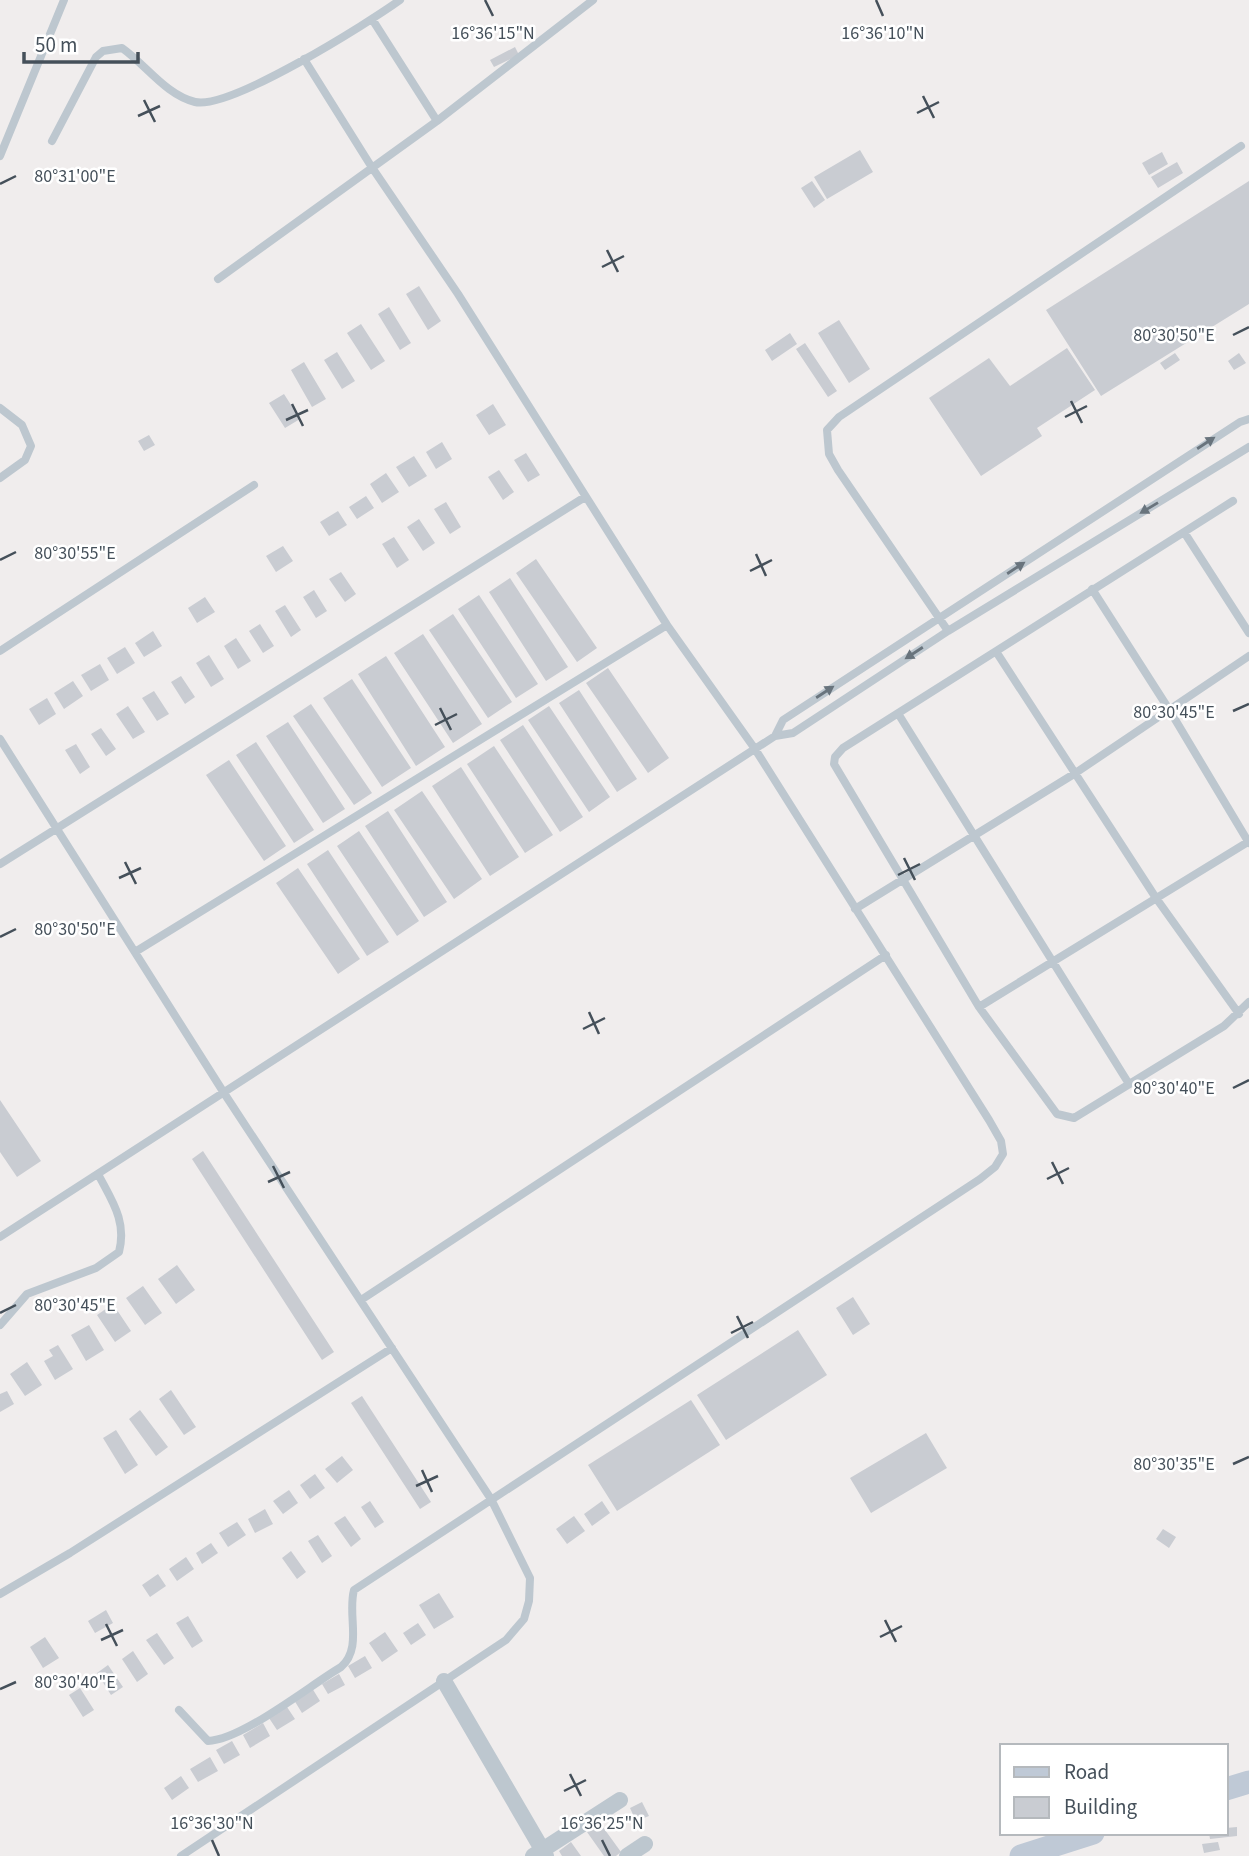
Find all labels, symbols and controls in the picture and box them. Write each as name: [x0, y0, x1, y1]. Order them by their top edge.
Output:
scale bar: [24, 21, 138, 65]
text: 16°36'15"N: [451, 21, 535, 46]
text: 16°36'10"N: [841, 21, 925, 46]
text: 50 m: [35, 30, 77, 60]
text: 80°31'00"E: [34, 164, 116, 189]
text: 80°30'50"E: [1133, 323, 1215, 348]
one-way arrow: [1196, 437, 1216, 450]
one-way arrow: [1139, 502, 1158, 515]
text: 80°30'55"E: [34, 541, 116, 566]
one-way arrow: [1006, 561, 1025, 574]
one-way arrow: [904, 647, 923, 660]
one-way arrow: [815, 686, 835, 699]
text: 80°30'45"E: [1133, 700, 1215, 725]
text: 80°30'50"E: [34, 917, 116, 942]
text: 80°30'40"E: [1133, 1076, 1215, 1101]
text: 80°30'45"E: [34, 1293, 116, 1318]
text: 80°30'35"E: [1133, 1452, 1215, 1477]
text: 80°30'40"E: [34, 1670, 116, 1695]
legend: [1000, 1744, 1228, 1835]
text: Road: [1064, 1757, 1109, 1787]
text: Building: [1064, 1792, 1138, 1822]
text: 16°36'30"N: [170, 1811, 254, 1836]
text: 16°36'25"N: [560, 1811, 644, 1836]

